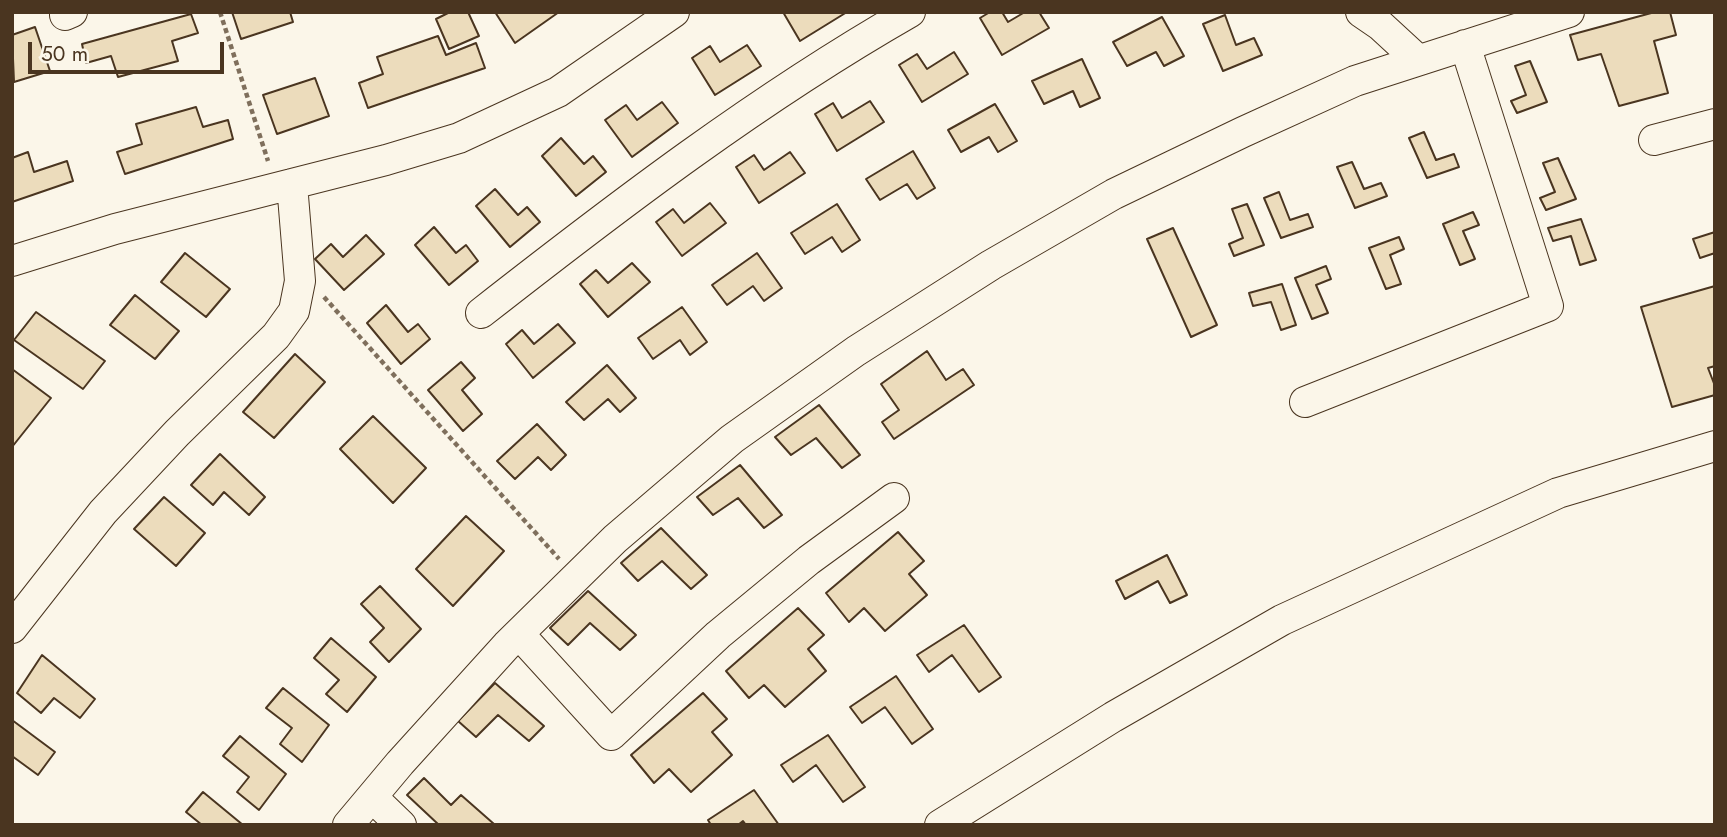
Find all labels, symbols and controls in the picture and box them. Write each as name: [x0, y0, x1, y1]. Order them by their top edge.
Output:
scale bar: [32, 28, 228, 72]
text: 50 m: [41, 39, 88, 69]

